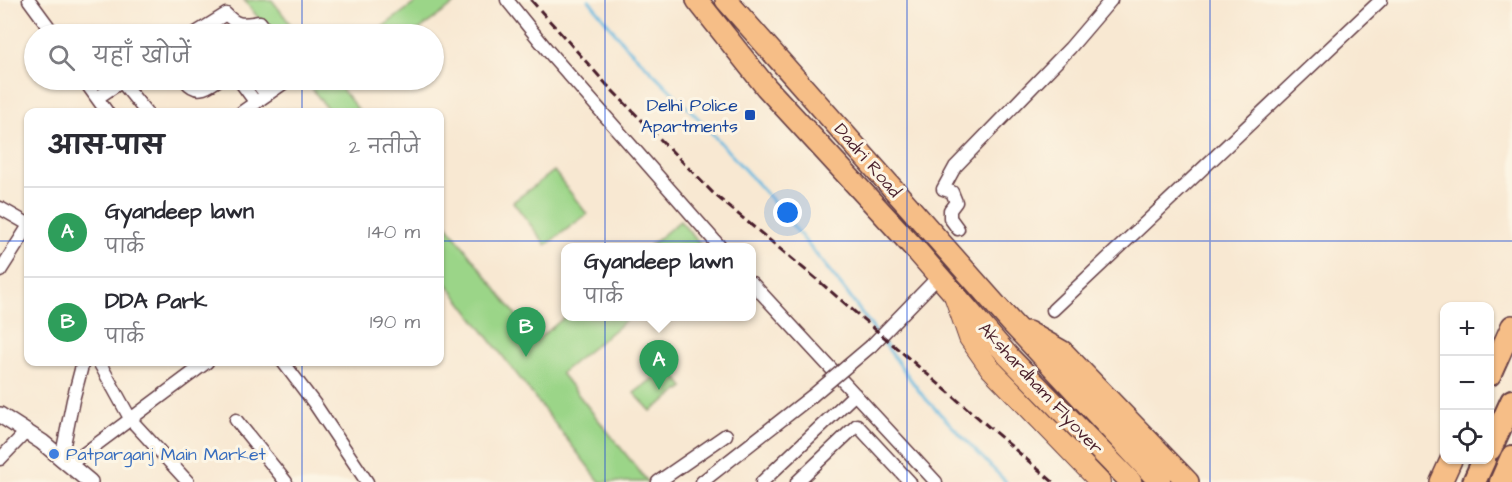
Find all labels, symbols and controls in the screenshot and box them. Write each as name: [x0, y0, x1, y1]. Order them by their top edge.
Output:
search box: [24, 24, 444, 90]
icon: search: [45, 41, 78, 74]
text: यहाँ खोजें: [93, 41, 191, 72]
place label: Delhi Police Apartments: [641, 93, 738, 139]
marker: Delhi Police Apartments: [743, 108, 757, 122]
street label: Dadri Road: [828, 118, 907, 203]
text: आस-पास: [48, 128, 164, 164]
text: 2 नतीजे: [349, 133, 420, 161]
text: Gyandeep lawn: [105, 196, 254, 227]
your location: [773, 198, 802, 227]
text: A: [61, 218, 74, 246]
text: 140 m: [368, 218, 420, 246]
text: पार्क: [105, 233, 144, 261]
popup: [561, 243, 756, 321]
text: Gyandeep lawn: [584, 246, 733, 277]
text: पार्क: [584, 283, 623, 311]
text: DDA Park: [105, 286, 207, 317]
map controls: [1440, 302, 1494, 464]
button: +: [1440, 302, 1494, 356]
text: B: [60, 308, 75, 336]
text: 190 m: [370, 308, 420, 336]
pin: B: [506, 308, 546, 357]
street label: Akshardham Flyover: [972, 317, 1109, 461]
text: पार्क: [105, 323, 144, 351]
pin: A: [640, 340, 678, 390]
button: −: [1440, 356, 1494, 410]
button: locate: [1440, 410, 1494, 464]
place label: Patparganj Main Market: [66, 442, 267, 468]
marker: Patparganj Main Market: [47, 447, 61, 461]

